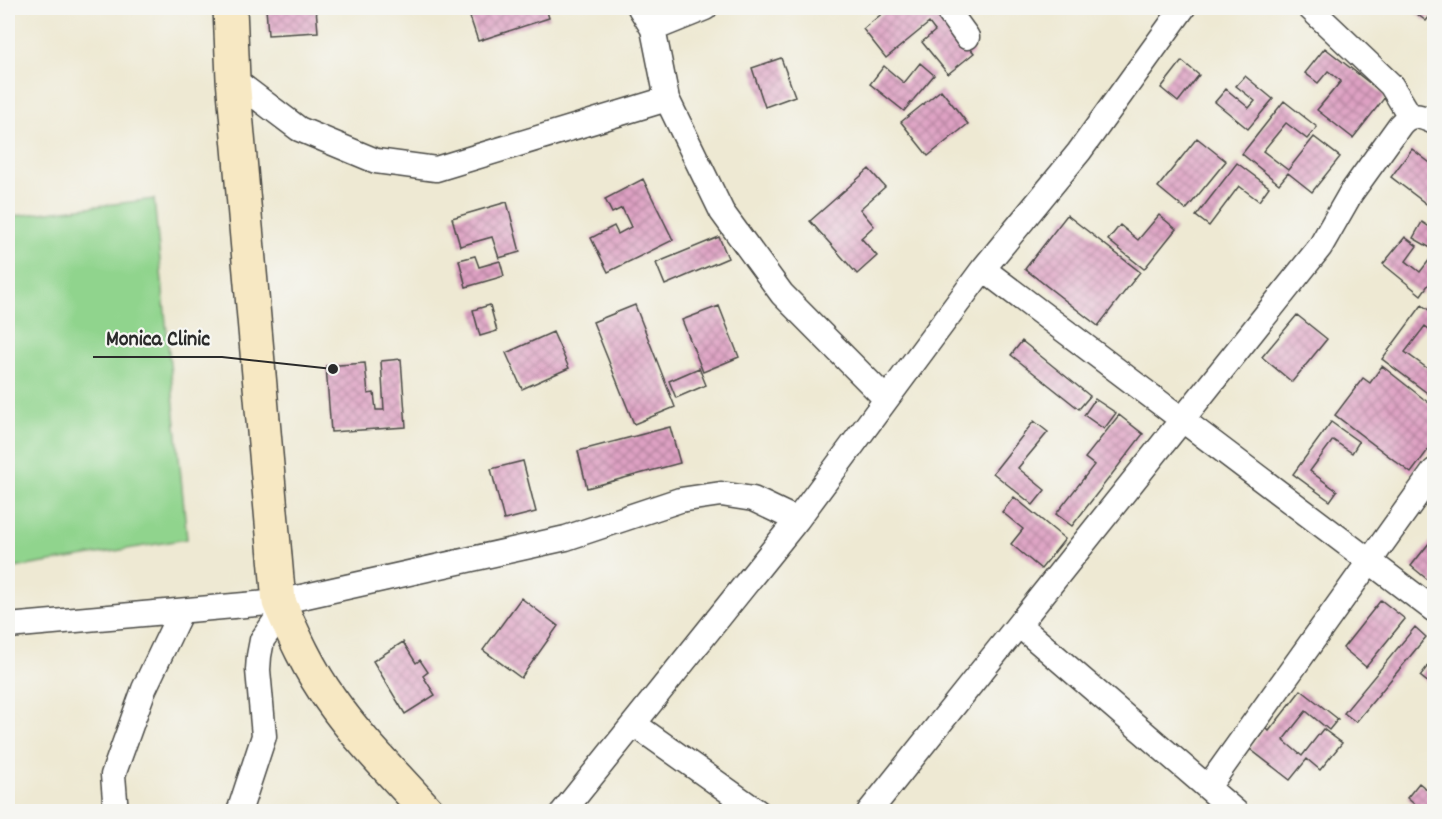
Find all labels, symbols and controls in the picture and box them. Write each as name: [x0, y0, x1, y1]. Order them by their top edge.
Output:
callout: Monica Clinic: [93, 317, 222, 357]
text: Monica Clinic: [106, 325, 210, 356]

